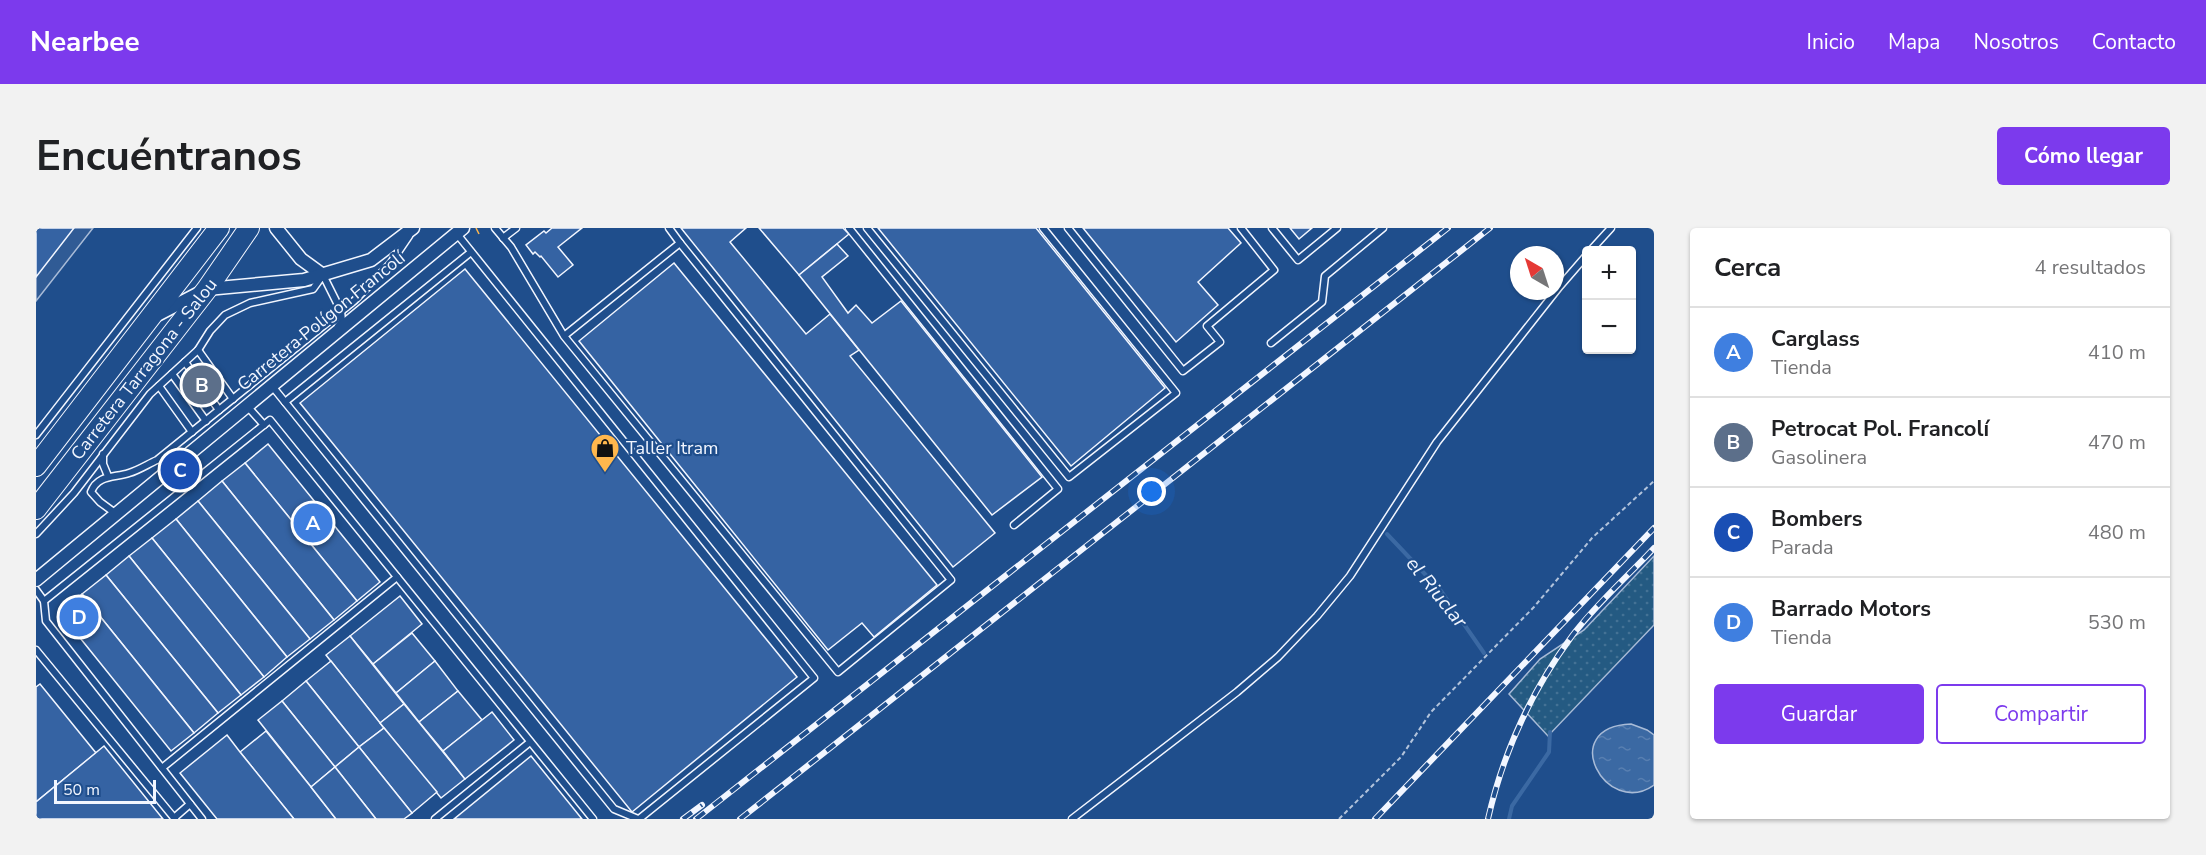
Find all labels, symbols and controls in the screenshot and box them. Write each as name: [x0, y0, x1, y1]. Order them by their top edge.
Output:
text: Nearbee: [30, 23, 140, 61]
text: Inicio: [1807, 28, 1855, 56]
text: Mapa: [1888, 28, 1940, 56]
text: Nosotros: [1973, 28, 2059, 56]
text: Contacto: [2092, 28, 2176, 56]
button: Cómo llegar: [1997, 127, 2170, 185]
text: Encuéntranos: [36, 128, 302, 185]
street label: Carretera Polígon Francolí: [232, 245, 411, 396]
north arrow: [1510, 246, 1564, 300]
map controls: [1582, 246, 1636, 354]
button: +: [1582, 246, 1636, 300]
text: Cerca: [1714, 250, 1781, 285]
text: 4 resultados: [2035, 254, 2146, 281]
street label: Carretera Tarragona - Salou: [65, 273, 223, 465]
button: −: [1582, 300, 1636, 354]
text: Carglass: [1771, 324, 1860, 354]
text: A: [1726, 339, 1741, 366]
text: 410 m: [2088, 339, 2146, 366]
text: Tienda: [1771, 354, 1832, 381]
pin: B: [182, 362, 222, 408]
text: Petrocat Pol. Francolí: [1771, 414, 1989, 444]
text: B: [1727, 429, 1740, 456]
text: 470 m: [2088, 429, 2146, 456]
shop icon: Taller Itram: [589, 432, 621, 474]
place label: Taller Itram: [626, 436, 718, 460]
text: Gasolinera: [1771, 444, 1867, 471]
pin: C: [160, 448, 200, 492]
your location: [1137, 477, 1166, 506]
pin: A: [294, 500, 332, 546]
text: Bombers: [1771, 504, 1862, 534]
text: C: [1727, 519, 1740, 546]
text: 480 m: [2088, 519, 2146, 546]
text: Parada: [1771, 534, 1834, 561]
water label: el Riuclar: [1400, 551, 1474, 634]
pin: D: [60, 594, 99, 640]
text: Barrado Motors: [1771, 594, 1931, 624]
text: D: [1726, 609, 1741, 636]
text: 530 m: [2088, 609, 2146, 636]
text: Tienda: [1771, 624, 1832, 651]
button: Guardar: [1714, 684, 1924, 744]
button: Compartir: [1936, 684, 2146, 744]
scale bar: [54, 777, 156, 804]
text: 50 m: [63, 779, 100, 801]

